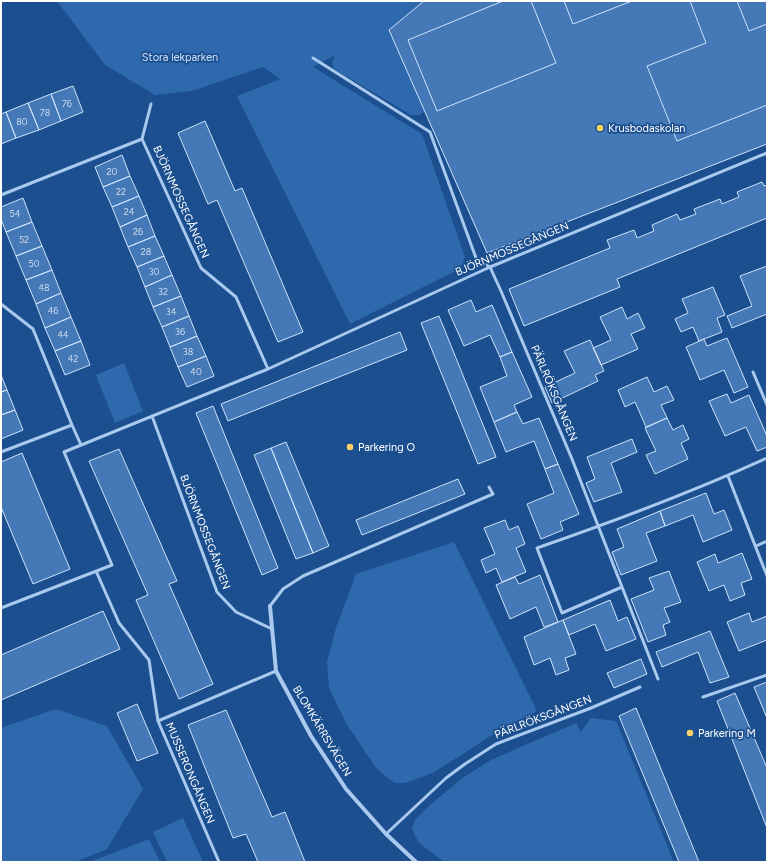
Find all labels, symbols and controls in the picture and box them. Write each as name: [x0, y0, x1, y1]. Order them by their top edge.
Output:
park label: Stora lekparken: [142, 51, 218, 64]
house number: 76: [62, 98, 72, 109]
house number: 78: [40, 107, 51, 118]
house number: 80: [16, 116, 28, 127]
place label: Krusbodaskolan: [608, 122, 685, 135]
marker: Krusbodaskolan: [595, 123, 605, 133]
street label: BJÖRNMOSSEGÅNGEN: [150, 143, 213, 260]
house number: 20: [107, 166, 118, 177]
house number: 22: [116, 186, 126, 197]
house number: 24: [124, 206, 135, 217]
house number: 54: [10, 208, 21, 219]
street label: BJÖRNMOSSEGÅNGEN: [453, 218, 571, 279]
house number: 26: [133, 226, 143, 237]
house number: 52: [19, 234, 29, 245]
house number: 28: [141, 246, 152, 257]
house number: 50: [29, 258, 40, 269]
house number: 30: [149, 266, 160, 277]
house number: 48: [38, 282, 50, 293]
house number: 32: [158, 286, 168, 297]
house number: 46: [48, 305, 58, 316]
house number: 34: [166, 306, 177, 317]
house number: 36: [175, 326, 185, 337]
house number: 44: [57, 329, 69, 340]
street label: PÄRLRÖKSGÅNGEN: [528, 343, 581, 443]
house number: 38: [183, 346, 194, 357]
house number: 42: [68, 353, 78, 364]
house number: 40: [190, 366, 202, 377]
place label: Parkering O: [358, 441, 415, 454]
marker: Parkering O: [345, 442, 355, 452]
street label: BJÖRNMOSSEGÅNGEN: [177, 472, 234, 591]
street label: BLOMKÄRRSVÄGEN: [290, 683, 354, 779]
street label: PÄRLRÖKSGÅNGEN: [492, 692, 593, 742]
street label: MUSSERONGÅNGEN: [163, 720, 218, 826]
place label: Parkering M: [698, 727, 756, 740]
marker: Parkering M: [685, 728, 695, 738]

